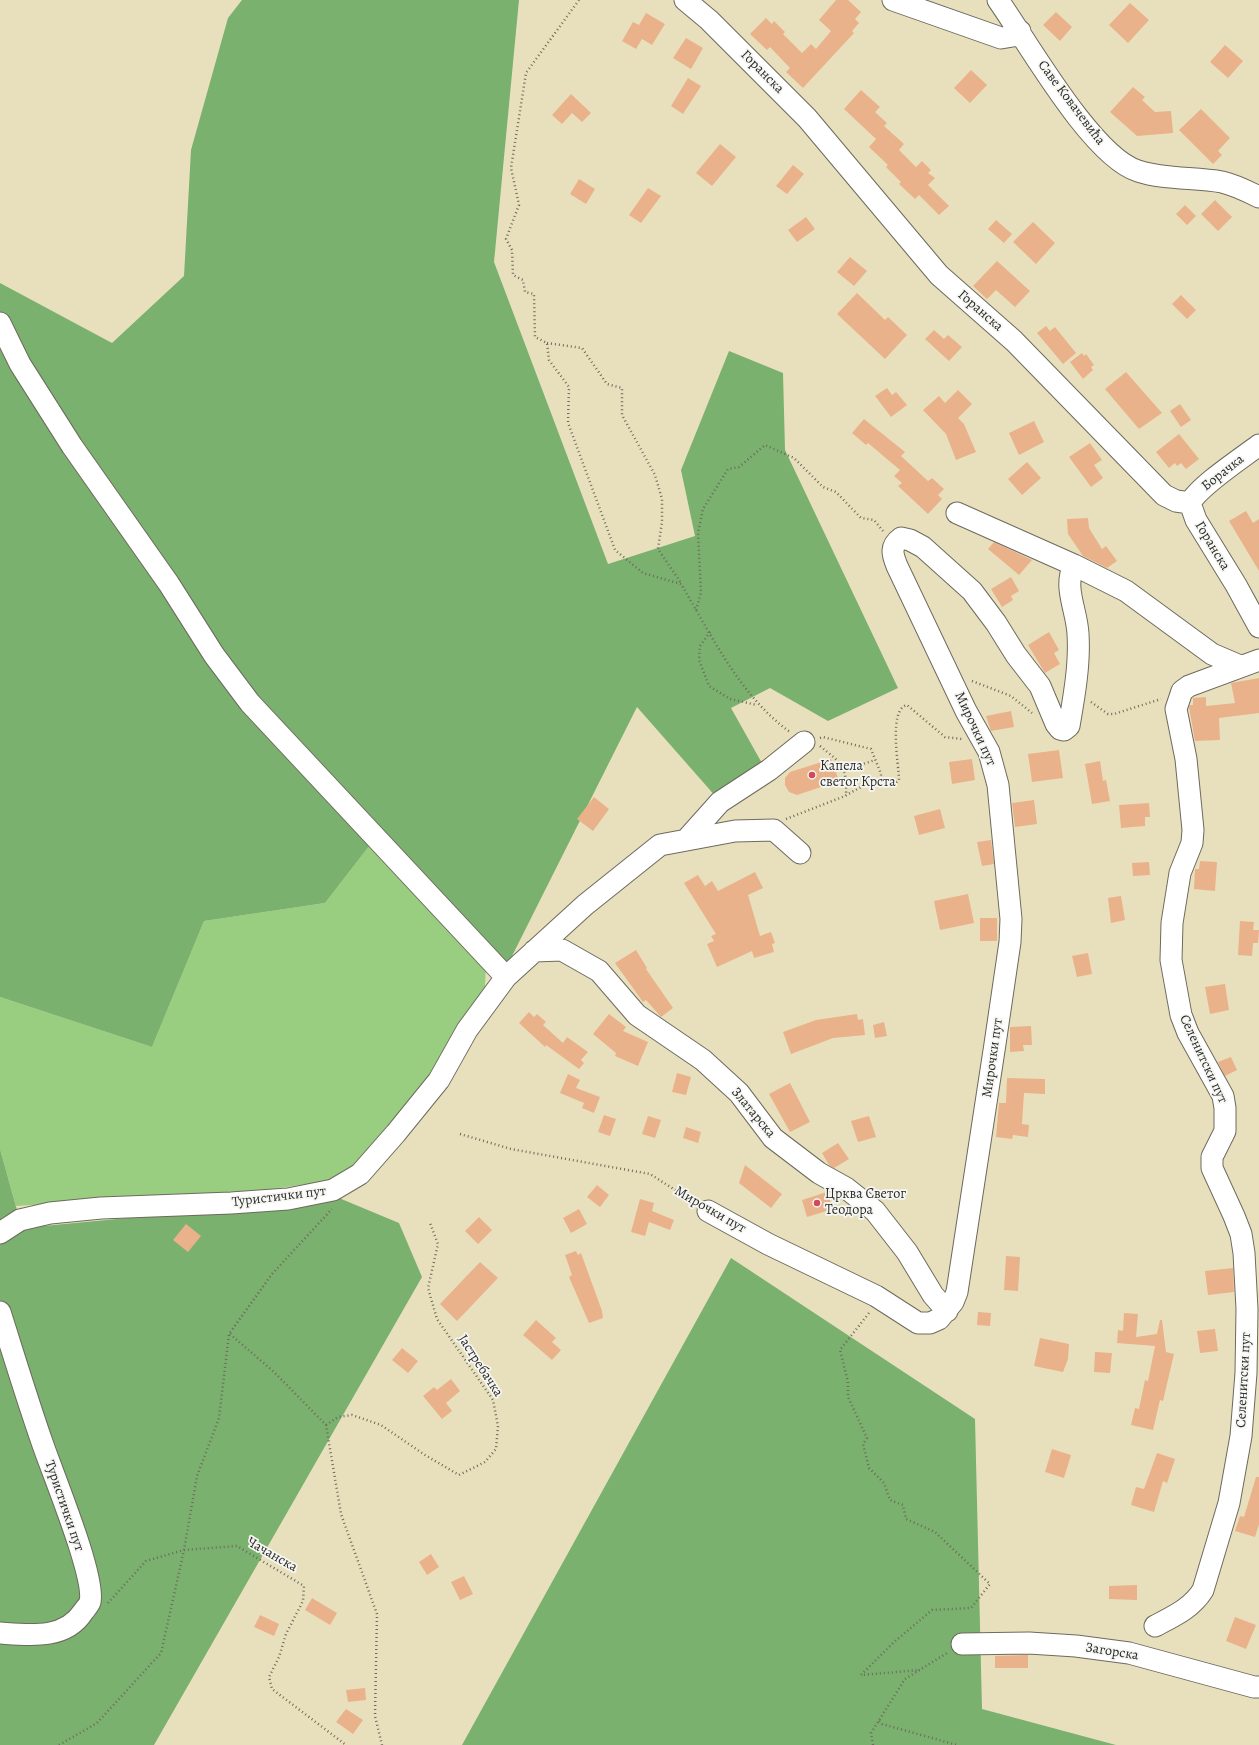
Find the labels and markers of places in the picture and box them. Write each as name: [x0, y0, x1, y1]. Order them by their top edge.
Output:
place label: Капела светог Крста: [820, 759, 896, 792]
marker: Капела светог Крста: [807, 770, 817, 780]
place label: Црква Светог Теодора: [825, 1187, 906, 1220]
marker: Црква Светог Теодора: [812, 1198, 822, 1208]

